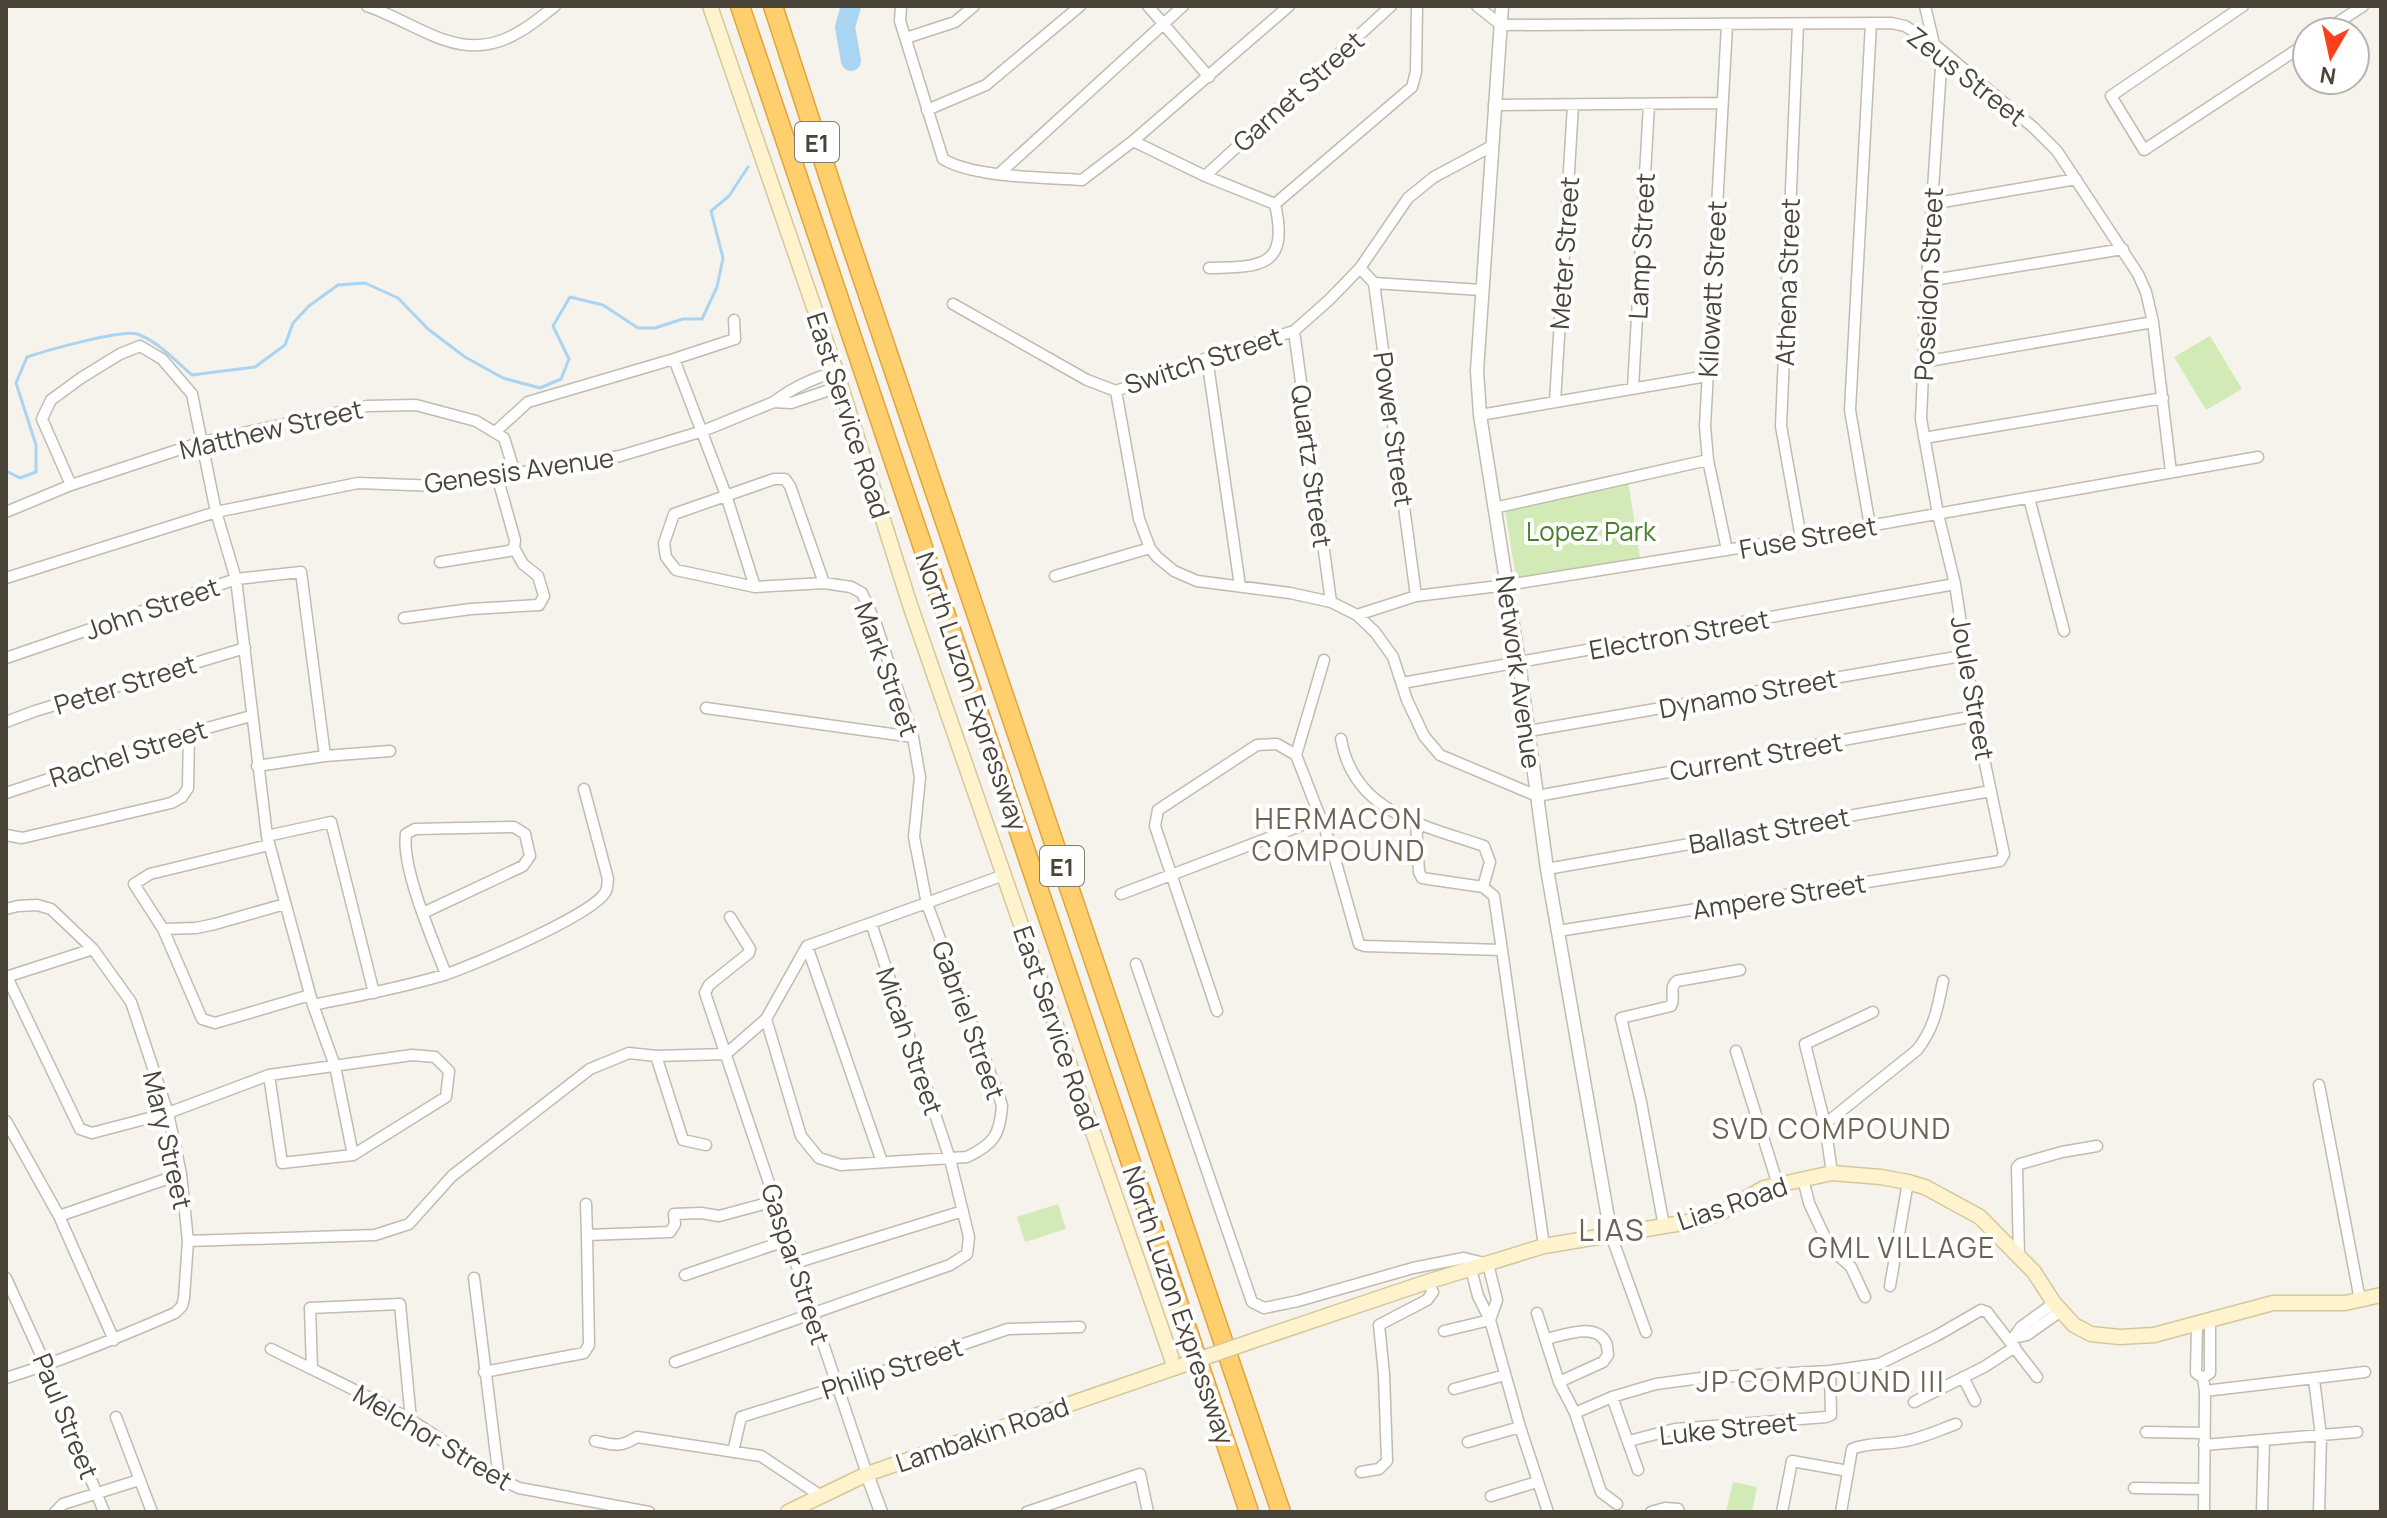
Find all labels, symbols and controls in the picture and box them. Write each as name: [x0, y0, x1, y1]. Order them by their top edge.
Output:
north arrow: [2291, 16, 2371, 96]
street label: Zeus Street: [1900, 18, 2034, 134]
street label: Garnet Street: [1225, 23, 1371, 159]
text: N: [2318, 60, 2338, 92]
road number: E1: [795, 122, 839, 162]
street label: Lamp Street: [1619, 172, 1663, 320]
street label: Meter Street: [1541, 175, 1587, 331]
street label: Poseidon Street: [1905, 186, 1951, 382]
street label: Athena Street: [1766, 197, 1808, 367]
street label: Kilowatt Street: [1689, 200, 1735, 378]
street label: East Service Road: [799, 307, 899, 523]
street label: Switch Street: [1120, 318, 1286, 402]
street label: Power Street: [1365, 349, 1423, 509]
street label: Quartz Street: [1283, 382, 1341, 550]
street label: Matthew Street: [176, 390, 366, 468]
street label: Genesis Avenue: [422, 439, 616, 501]
street label: Fuse Street: [1736, 507, 1880, 567]
park label: Lopez Park: [1526, 513, 1657, 549]
street label: North Luzon Expressway: [907, 547, 1037, 835]
street label: John Street: [80, 568, 224, 648]
street label: Network Avenue: [1488, 573, 1550, 771]
street label: Mark Street: [846, 597, 928, 741]
street label: Electron Street: [1586, 600, 1772, 668]
street label: Joule Street: [1943, 613, 2003, 763]
street label: Peter Street: [50, 645, 200, 723]
street label: Dynamo Street: [1656, 660, 1840, 726]
street label: Rachel Street: [45, 711, 211, 795]
street label: Current Street: [1667, 723, 1845, 789]
street label: Ballast Street: [1686, 798, 1852, 862]
district label: HERMACON COMPOUND: [1252, 799, 1426, 869]
road number: E1: [1040, 846, 1084, 886]
street label: Ampere Street: [1690, 865, 1868, 927]
street label: East Service Road: [1005, 921, 1109, 1135]
street label: Gabriel Street: [924, 936, 1014, 1104]
street label: Micah Street: [868, 962, 952, 1120]
street label: Mary Street: [135, 1067, 201, 1213]
district label: SVD COMPOUND: [1712, 1109, 1952, 1147]
street label: North Luzon Expressway: [1114, 1161, 1244, 1449]
street label: Lias Road: [1672, 1167, 1792, 1239]
street label: Gaspar Street: [753, 1179, 839, 1349]
district label: LIAS: [1578, 1209, 1646, 1250]
district label: GML VILLAGE: [1808, 1228, 1996, 1266]
street label: Philip Street: [817, 1328, 967, 1408]
street label: Paul Street: [24, 1348, 108, 1484]
district label: JP COMPOUND III: [1696, 1362, 1946, 1400]
street label: Melchor Street: [347, 1375, 519, 1499]
street label: Lambakin Road: [891, 1388, 1073, 1480]
street label: Luke Street: [1657, 1403, 1799, 1453]

